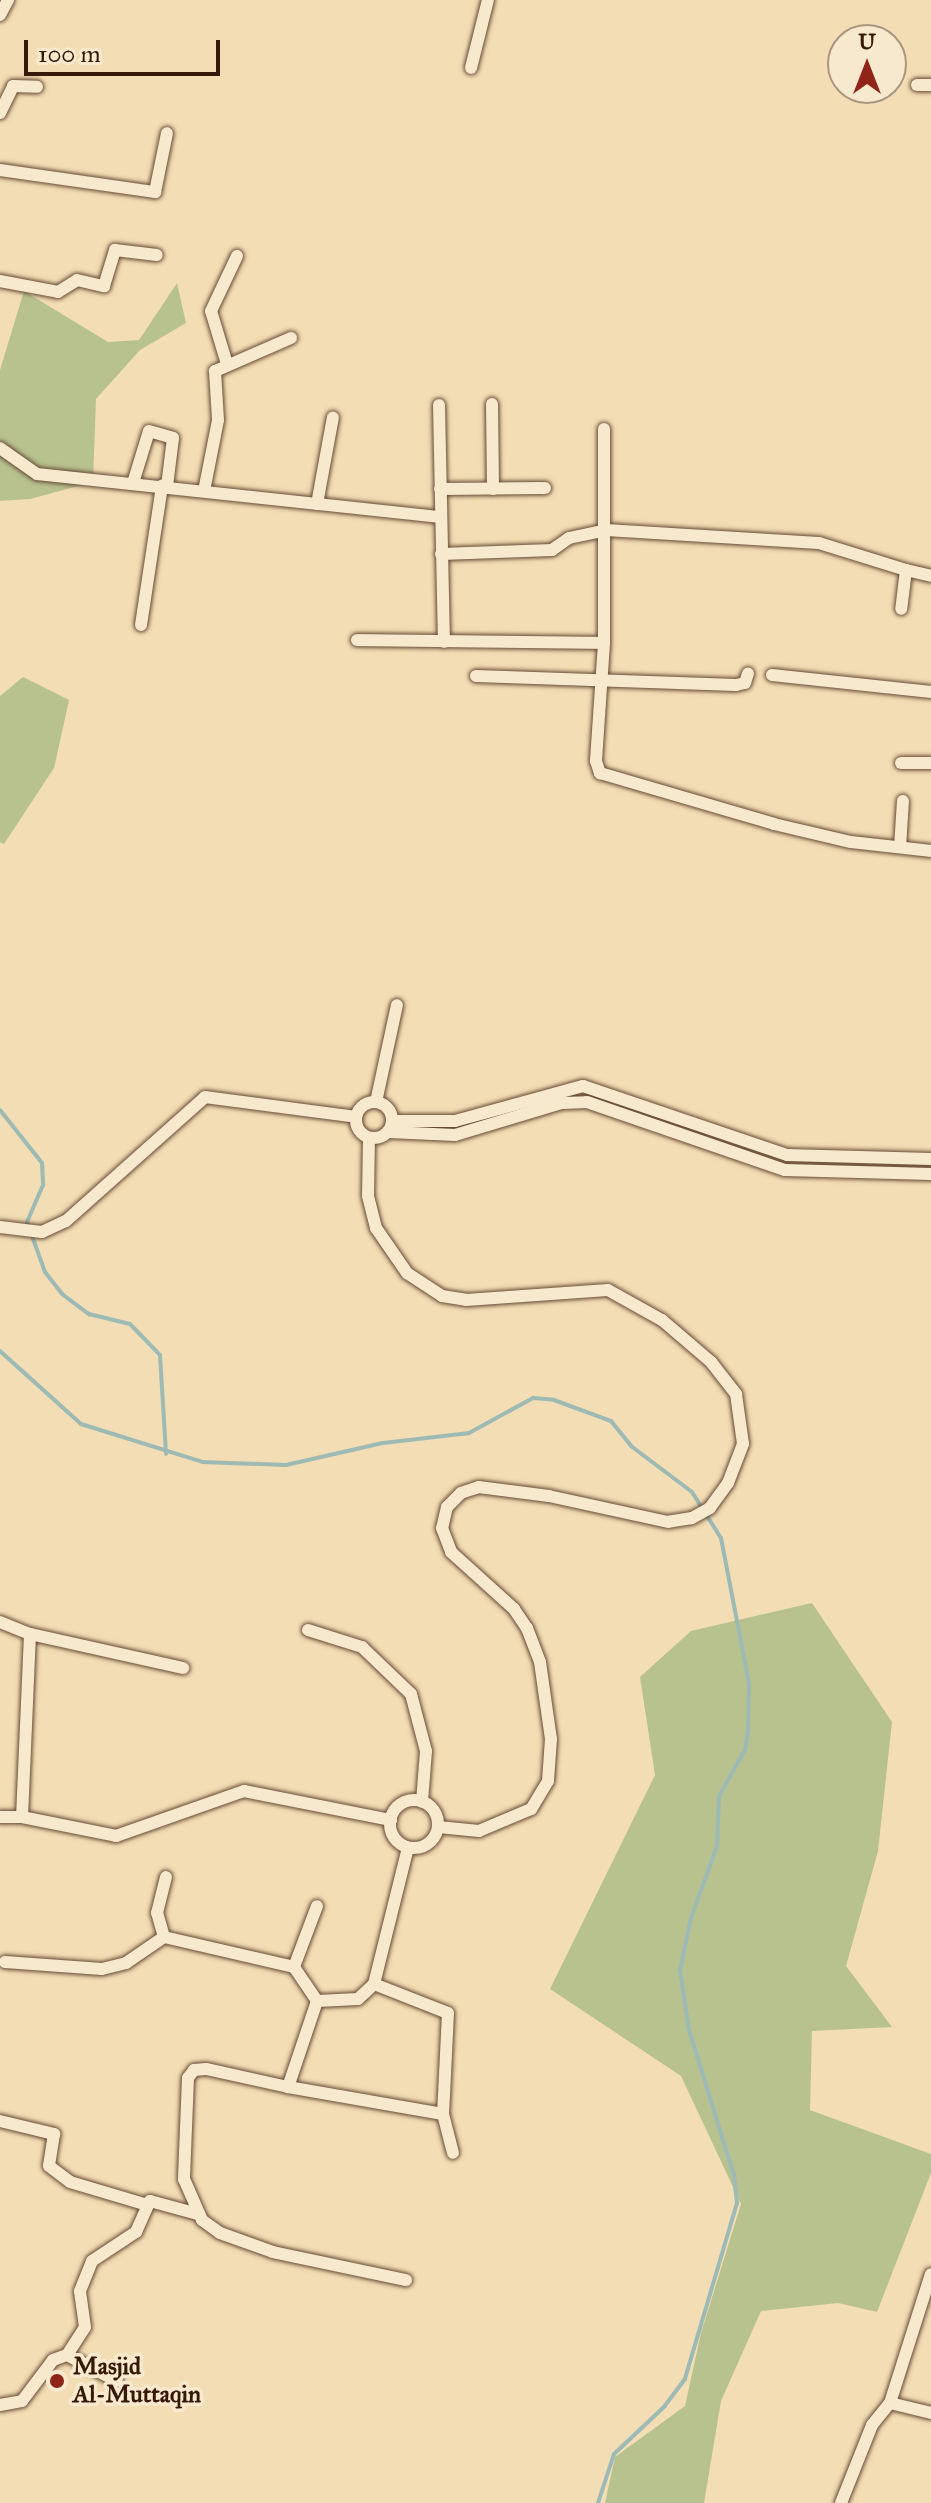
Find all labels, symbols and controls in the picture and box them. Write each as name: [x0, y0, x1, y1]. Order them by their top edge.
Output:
scale bar: [28, 24, 224, 74]
north arrow: [827, 24, 907, 104]
text: U: [858, 28, 876, 55]
text: 100 m: [38, 39, 101, 69]
place label: Masjid Al-Muttaqin: [73, 2353, 201, 2409]
marker: Masjid Al-Muttaqin: [48, 2372, 66, 2390]

